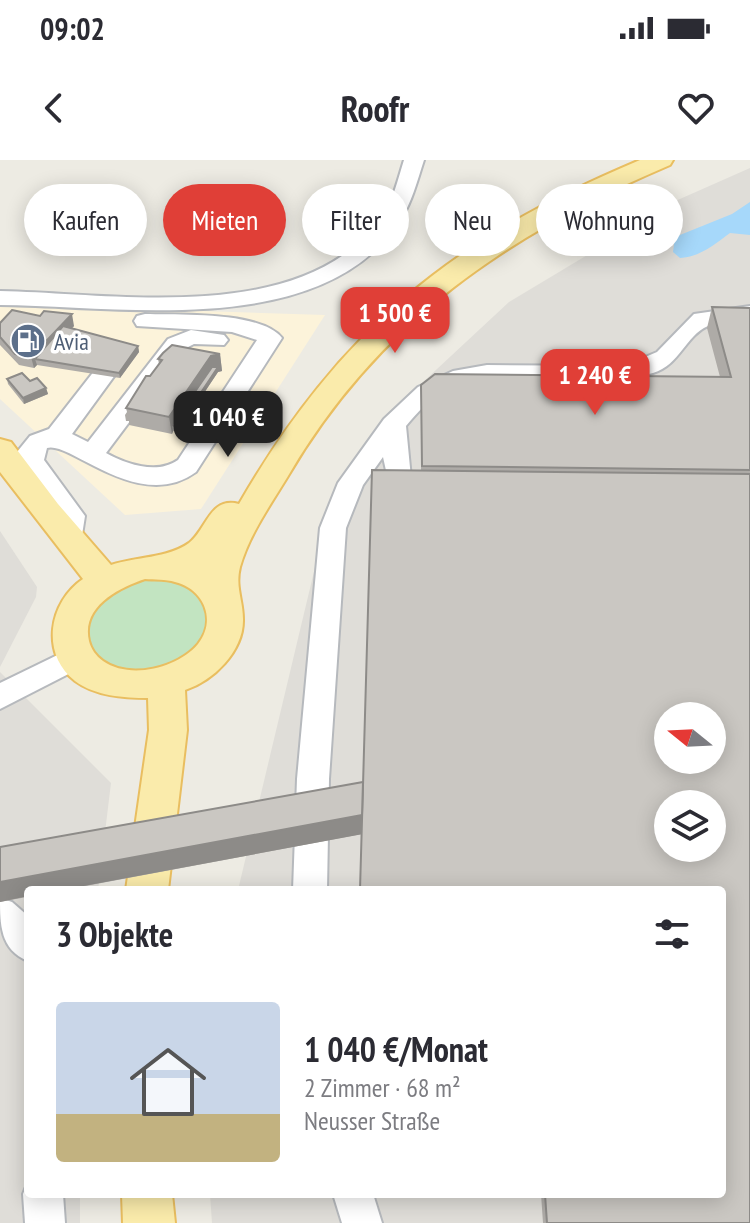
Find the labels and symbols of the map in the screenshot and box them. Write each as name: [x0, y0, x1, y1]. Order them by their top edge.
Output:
pin: 1 500 €: [321, 287, 469, 355]
fuel station icon: Avia: [9, 322, 47, 360]
place label: Avia: [54, 326, 89, 357]
pin: 1 240 €: [521, 349, 669, 417]
pin: 1 040 €: [154, 391, 302, 459]
north arrow: [654, 702, 726, 774]

